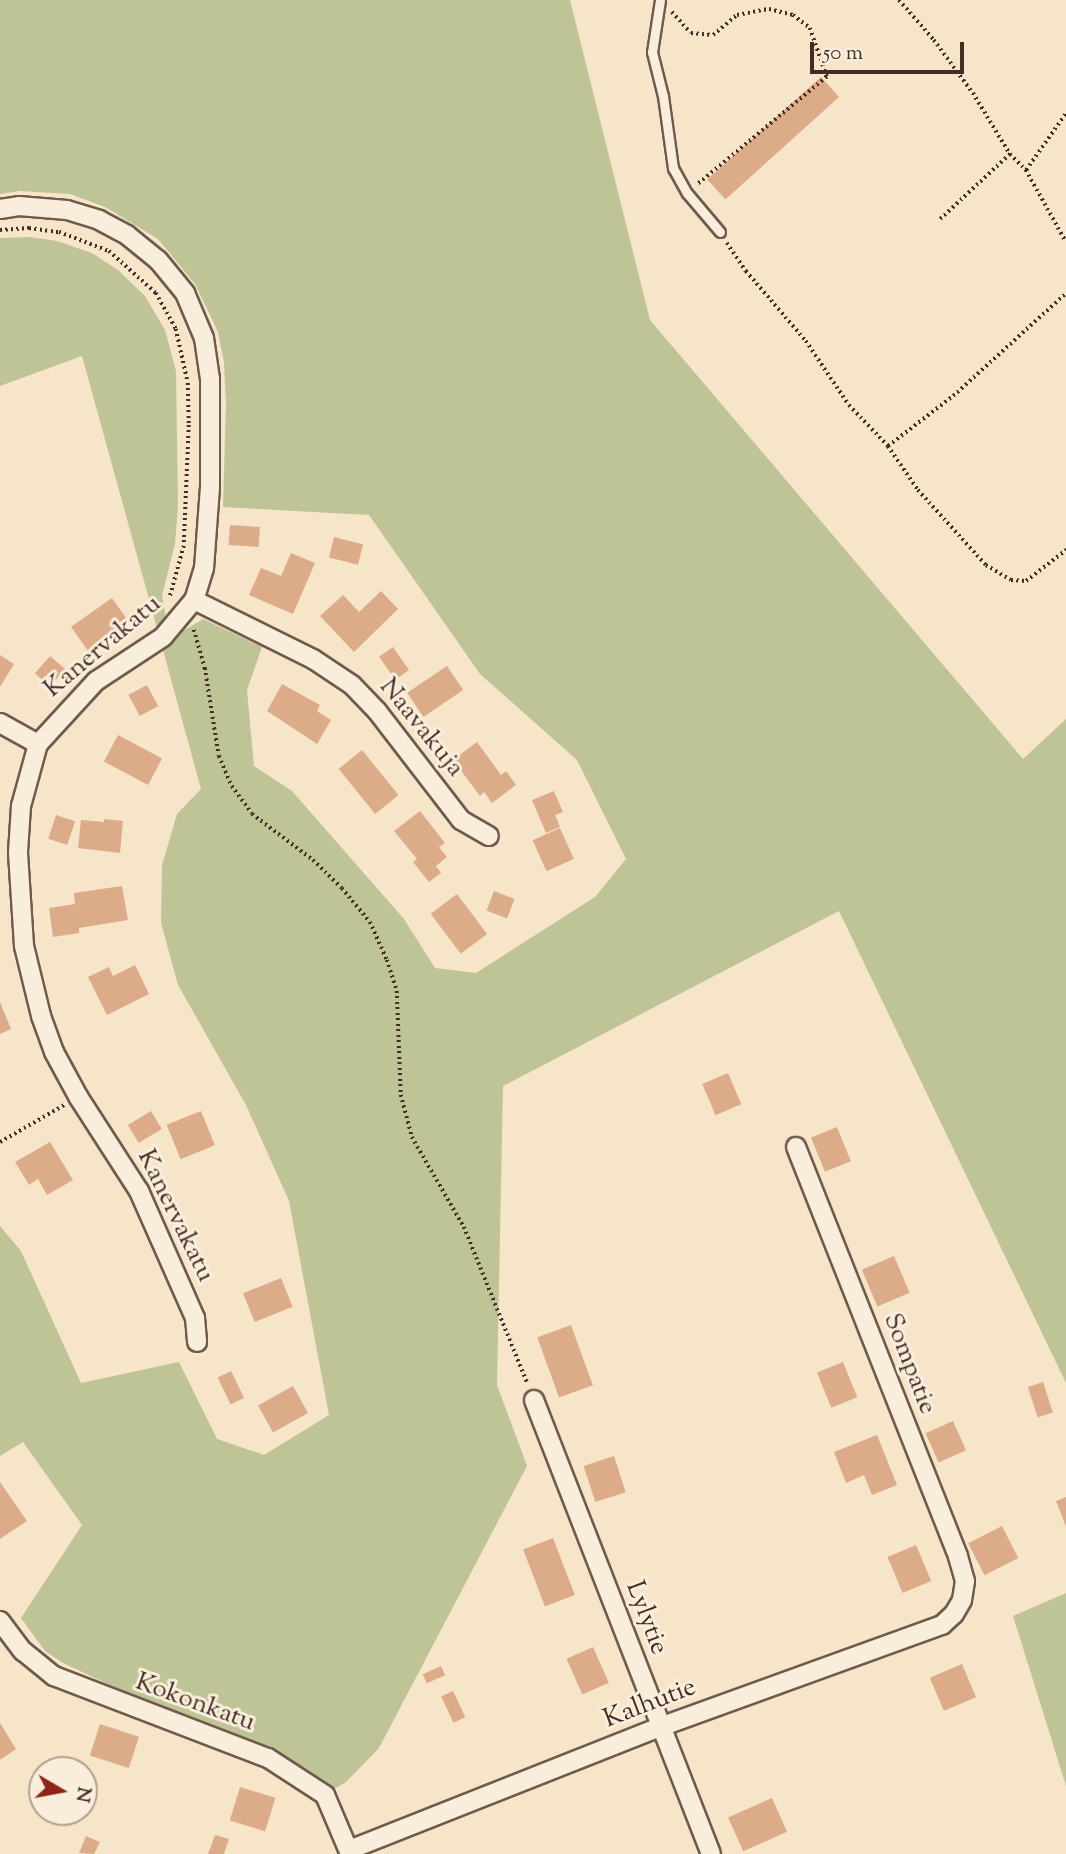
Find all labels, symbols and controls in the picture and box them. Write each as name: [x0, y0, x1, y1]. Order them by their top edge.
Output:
scale bar: [814, 28, 968, 72]
text: 50 m: [823, 39, 863, 69]
street label: Kanervakatu: [38, 589, 168, 705]
street label: Naavakuja: [372, 672, 470, 784]
street label: Kanervakatu: [130, 1145, 220, 1287]
street label: Sompatie: [876, 1309, 942, 1419]
street label: Lylytie: [618, 1577, 674, 1659]
street label: Kokonkatu: [131, 1667, 259, 1739]
street label: Kalhutie: [599, 1672, 701, 1736]
north arrow: [28, 1756, 98, 1826]
text: N: [68, 1785, 97, 1804]

